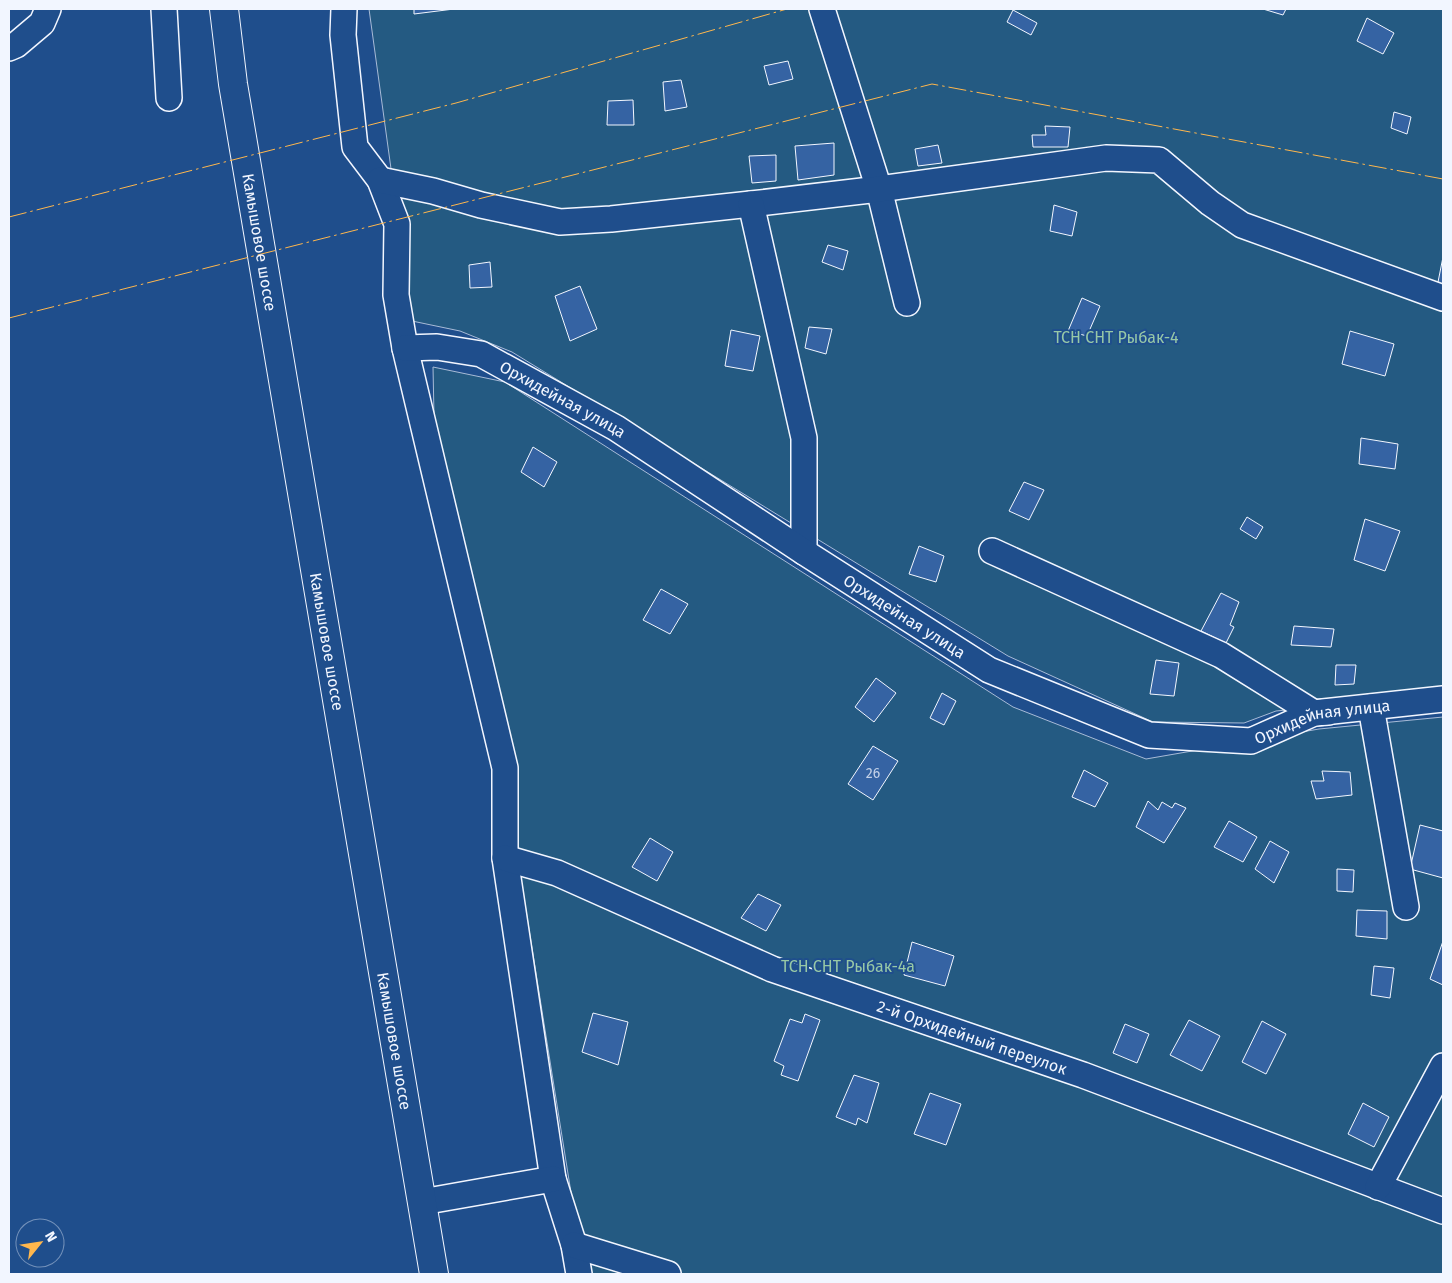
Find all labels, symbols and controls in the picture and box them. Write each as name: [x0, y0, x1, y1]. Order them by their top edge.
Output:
street label: Камышовое шоссе: [239, 172, 281, 313]
park label: ТСН СНТ Рыбак-4: [1053, 328, 1179, 347]
street label: Орхидейная улица: [497, 357, 630, 441]
street label: Орхидейная улица: [840, 570, 969, 662]
street label: Камышовое шоссе: [306, 571, 348, 712]
street label: Орхидейная улица: [1251, 695, 1391, 748]
house number: 26: [866, 765, 880, 782]
park label: ТСН СНТ Рыбак-4а: [781, 957, 915, 976]
street label: Камышовое шоссе: [374, 971, 416, 1111]
street label: 2-й Орхидейный переулок: [875, 996, 1070, 1079]
north arrow: [15, 1218, 65, 1268]
text: N: [41, 1228, 61, 1245]

